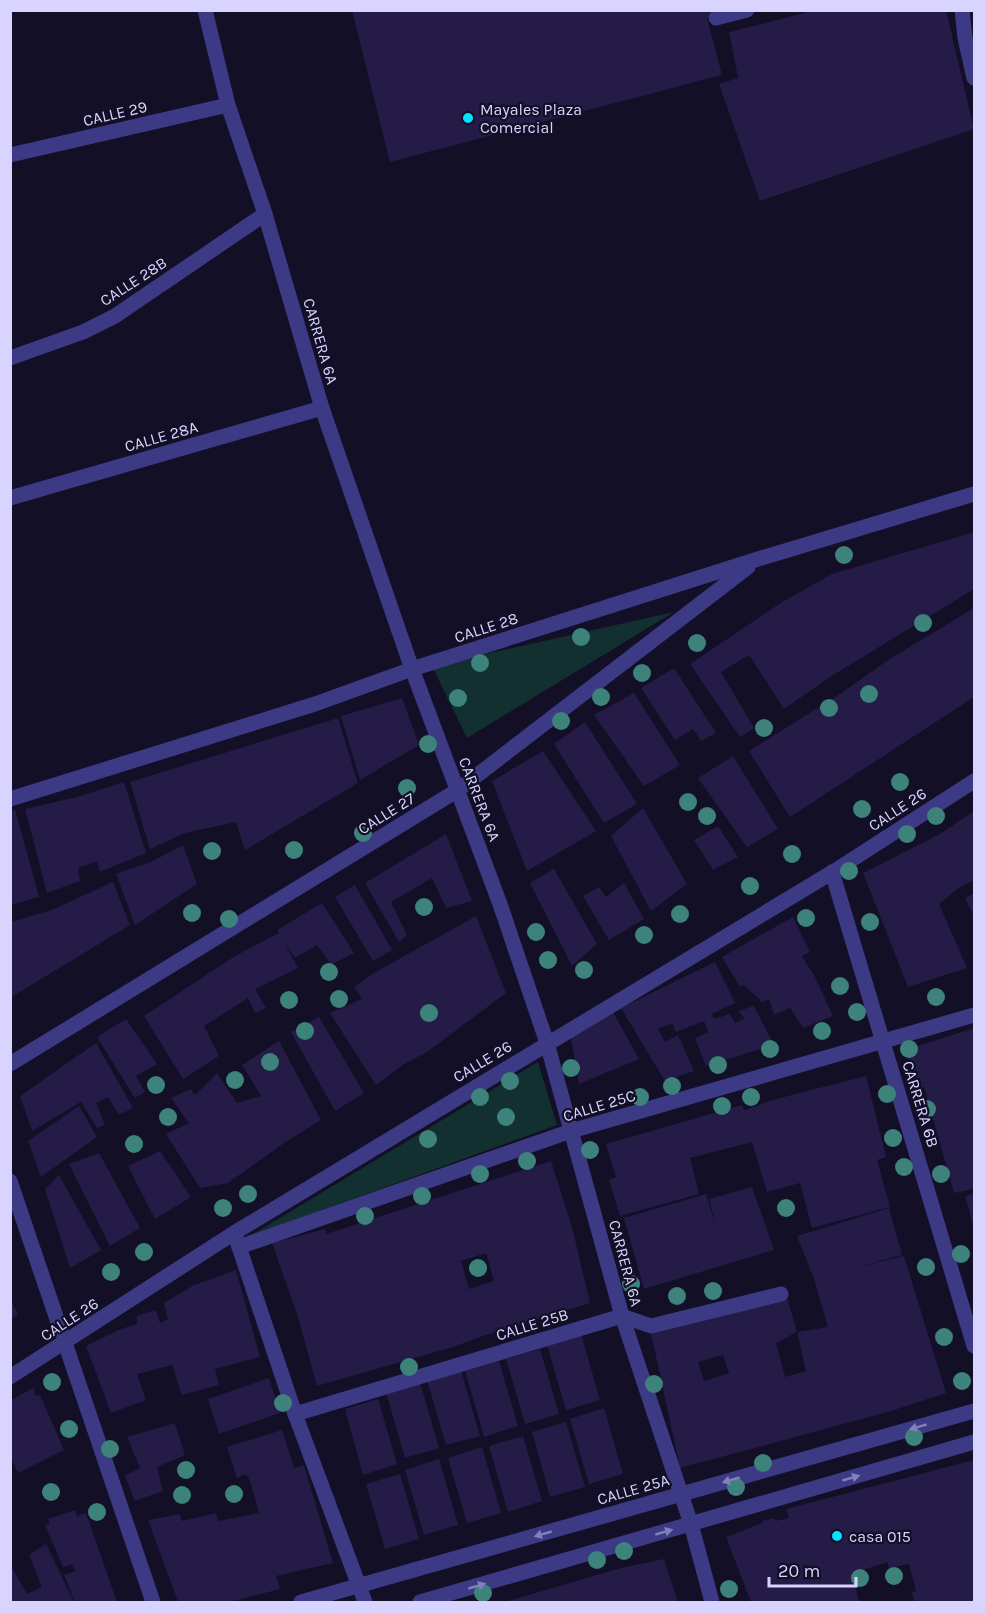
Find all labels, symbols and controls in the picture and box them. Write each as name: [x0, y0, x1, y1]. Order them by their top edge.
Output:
street label: CALLE 29: [81, 97, 149, 130]
place label: Mayales Plaza Comercial: [480, 100, 582, 137]
marker: Mayales Plaza Comercial: [461, 111, 475, 125]
street label: CALLE 28B: [96, 253, 170, 310]
street label: CARRERA 6A: [299, 296, 342, 386]
street label: CALLE 28A: [122, 417, 200, 456]
street label: CALLE 28: [452, 608, 520, 647]
street label: CARRERA 6A: [455, 754, 504, 844]
street label: CALLE 26: [865, 784, 930, 835]
street label: CALLE 27: [354, 788, 419, 838]
street label: CALLE 26: [449, 1036, 515, 1086]
street label: CARRERA 6B: [898, 1059, 943, 1150]
street label: CALLE 25C: [561, 1085, 638, 1126]
street label: CARRERA 6A: [605, 1218, 646, 1308]
street label: CALLE 26: [37, 1294, 102, 1345]
street label: CALLE 25B: [494, 1304, 571, 1345]
one-way arrow: [909, 1423, 927, 1432]
street label: CALLE 25A: [595, 1470, 671, 1509]
one-way arrow: [842, 1473, 860, 1482]
one-way arrow: [722, 1476, 740, 1485]
one-way arrow: [655, 1527, 673, 1536]
place label: casa 015: [849, 1527, 911, 1546]
marker: casa 015: [830, 1529, 844, 1543]
one-way arrow: [534, 1530, 552, 1539]
scale bar: [769, 1550, 856, 1588]
text: 20 m: [778, 1560, 820, 1582]
one-way arrow: [468, 1581, 486, 1590]

